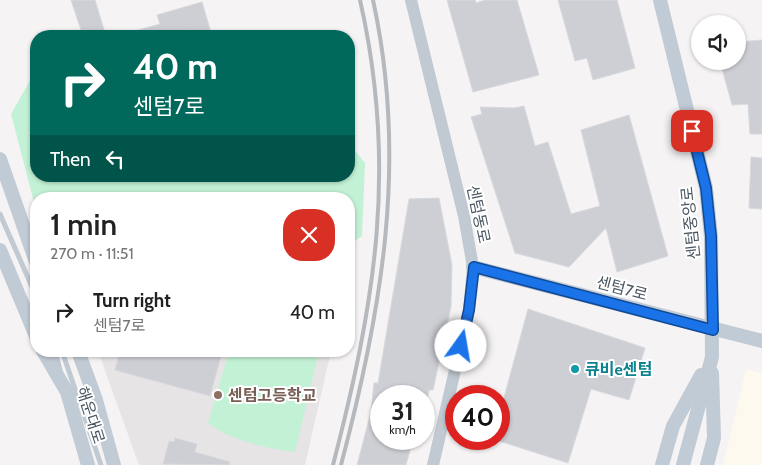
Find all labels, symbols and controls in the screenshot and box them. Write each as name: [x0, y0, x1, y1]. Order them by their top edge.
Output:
map controls: [691, 15, 746, 70]
button: sound: [691, 15, 746, 70]
text: 40 m: [133, 45, 218, 88]
icon: right: [50, 50, 115, 115]
text: 센텀7로: [133, 93, 205, 120]
pin: [671, 110, 713, 152]
icon: arrive: [678, 117, 706, 145]
icon: left: [101, 145, 129, 173]
text: Then: [50, 148, 91, 171]
street label: 센텀동로: [463, 183, 494, 245]
street label: 센텀중앙로: [677, 185, 704, 261]
text: 1 min: [50, 206, 117, 243]
button: close: [283, 209, 335, 261]
text: 270 m · 11:51: [50, 244, 134, 263]
street label: 센텀7로: [594, 273, 650, 304]
text: Turn right: [93, 289, 171, 312]
icon: right: [50, 298, 78, 326]
text: 40 m: [290, 301, 335, 324]
text: 센텀7로: [93, 316, 145, 335]
position arrow: [434, 319, 486, 371]
place label: 큐비e센텀: [585, 360, 652, 379]
marker: 큐비e센텀: [569, 363, 581, 375]
street label: 해운대로: [72, 384, 109, 446]
speed limit sign: 40: [445, 385, 510, 450]
place label: 센텀고등학교: [228, 386, 317, 405]
marker: 센텀고등학교: [212, 389, 224, 401]
text: 31: [391, 396, 414, 426]
text: km/h: [389, 422, 416, 437]

